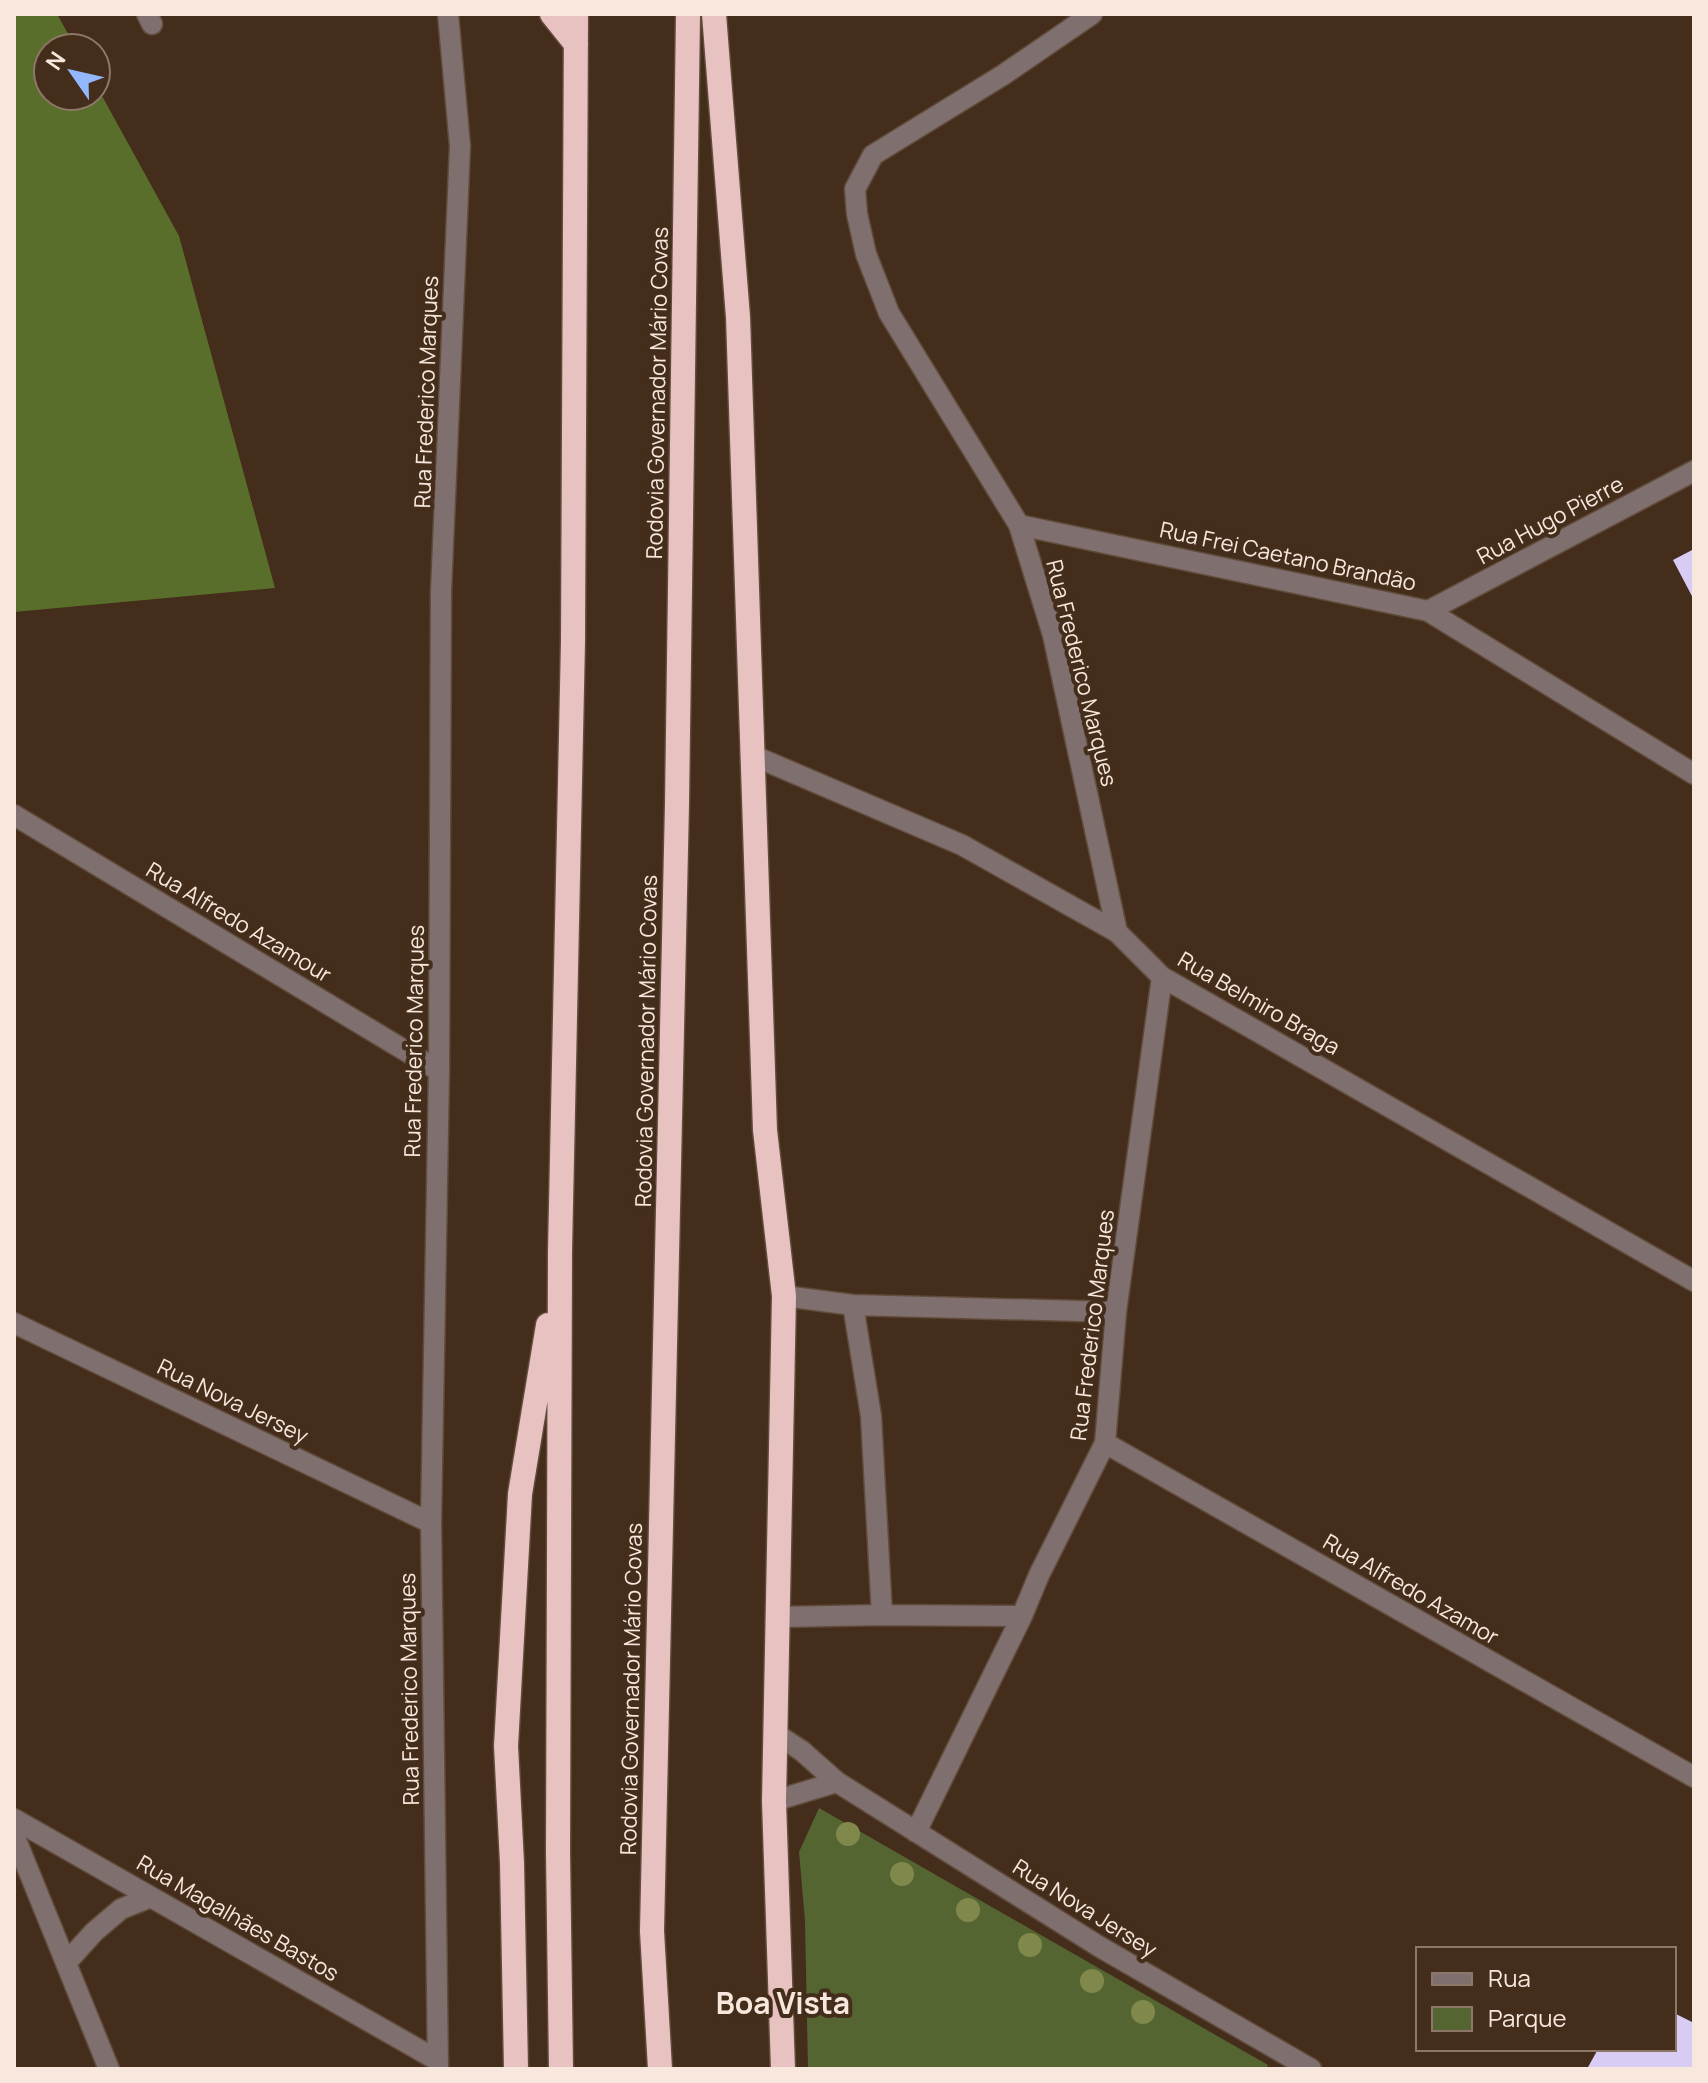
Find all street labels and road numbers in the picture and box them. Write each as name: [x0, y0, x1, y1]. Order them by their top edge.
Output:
street label: Rodovia Governador Mário Covas: [639, 227, 675, 559]
street label: Rua Frederico Marques: [407, 275, 445, 509]
street label: Rua Hugo Pierre: [1471, 469, 1629, 571]
street label: Rua Frei Caetano Brandão: [1157, 514, 1419, 598]
street label: Rua Frederico Marques: [1039, 557, 1125, 789]
street label: Rua Alfredo Azamour: [141, 855, 337, 989]
street label: Rodovia Governador Mário Covas: [628, 875, 664, 1207]
street label: Rua Frederico Marques: [397, 924, 431, 1158]
street label: Rua Belmiro Braga: [1173, 944, 1345, 1062]
street label: Rua Frederico Marques: [1063, 1208, 1121, 1442]
street label: Rua Nova Jersey: [152, 1351, 314, 1451]
street label: Rodovia Governador Mário Covas: [613, 1523, 649, 1855]
street label: Rua Alfredo Azamor: [1318, 1526, 1504, 1652]
street label: Rua Frederico Marques: [392, 1572, 426, 1806]
street label: Rua Magalhães Bastos: [131, 1848, 345, 1988]
street label: Rua Nova Jersey: [1007, 1852, 1163, 1965]

